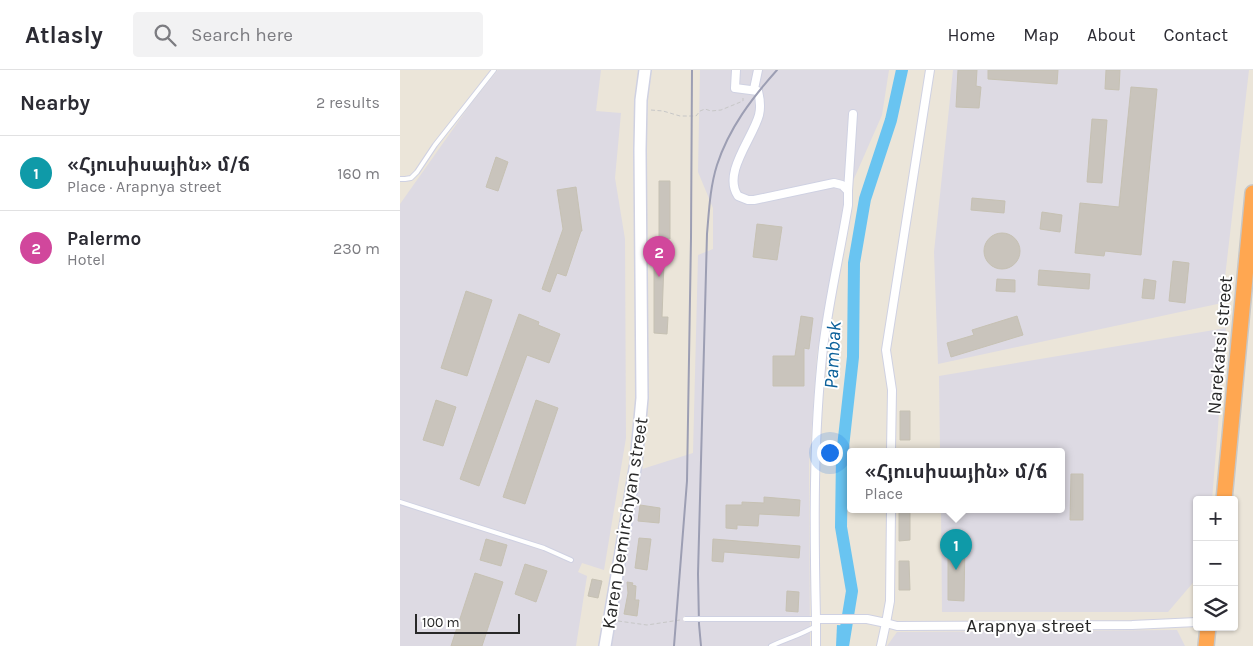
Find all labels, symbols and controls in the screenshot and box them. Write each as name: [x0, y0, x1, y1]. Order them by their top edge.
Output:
search box: [133, 12, 483, 57]
text: Atlasly: [25, 21, 103, 49]
icon: search: [151, 21, 179, 49]
text: Search here: [191, 24, 293, 46]
text: Home: [947, 24, 995, 46]
text: Map: [1023, 24, 1059, 46]
text: About: [1087, 24, 1136, 46]
text: Contact: [1164, 24, 1228, 46]
text: Nearby: [20, 91, 90, 115]
text: 2 results: [316, 93, 380, 112]
text: «Հյուսիսային» մ/ճ: [67, 154, 250, 176]
text: 1: [33, 164, 39, 183]
text: 160 m: [337, 164, 380, 183]
text: Place · Arapnya street: [67, 177, 222, 196]
text: Palermo: [67, 228, 141, 250]
pin: 2: [643, 236, 675, 277]
text: 2: [31, 239, 41, 258]
text: 230 m: [333, 239, 380, 258]
text: Hotel: [67, 250, 105, 269]
street label: Narekatsi street: [1203, 275, 1237, 415]
water label: Pambak: [819, 320, 846, 389]
street label: Karen Demirchyan street: [597, 416, 653, 631]
your location: [817, 440, 843, 466]
popup: [847, 448, 1065, 513]
text: «Հյուսիսային» մ/ճ: [864, 461, 1048, 483]
text: Place: [864, 484, 903, 503]
map controls: [1193, 496, 1238, 631]
button: +: [1193, 496, 1238, 541]
pin: 1: [940, 529, 972, 570]
button: −: [1193, 541, 1238, 586]
button: layers: [1193, 586, 1238, 631]
scale bar: [415, 611, 520, 634]
text: 100 m: [422, 614, 460, 631]
street label: Arapnya street: [966, 615, 1092, 637]

